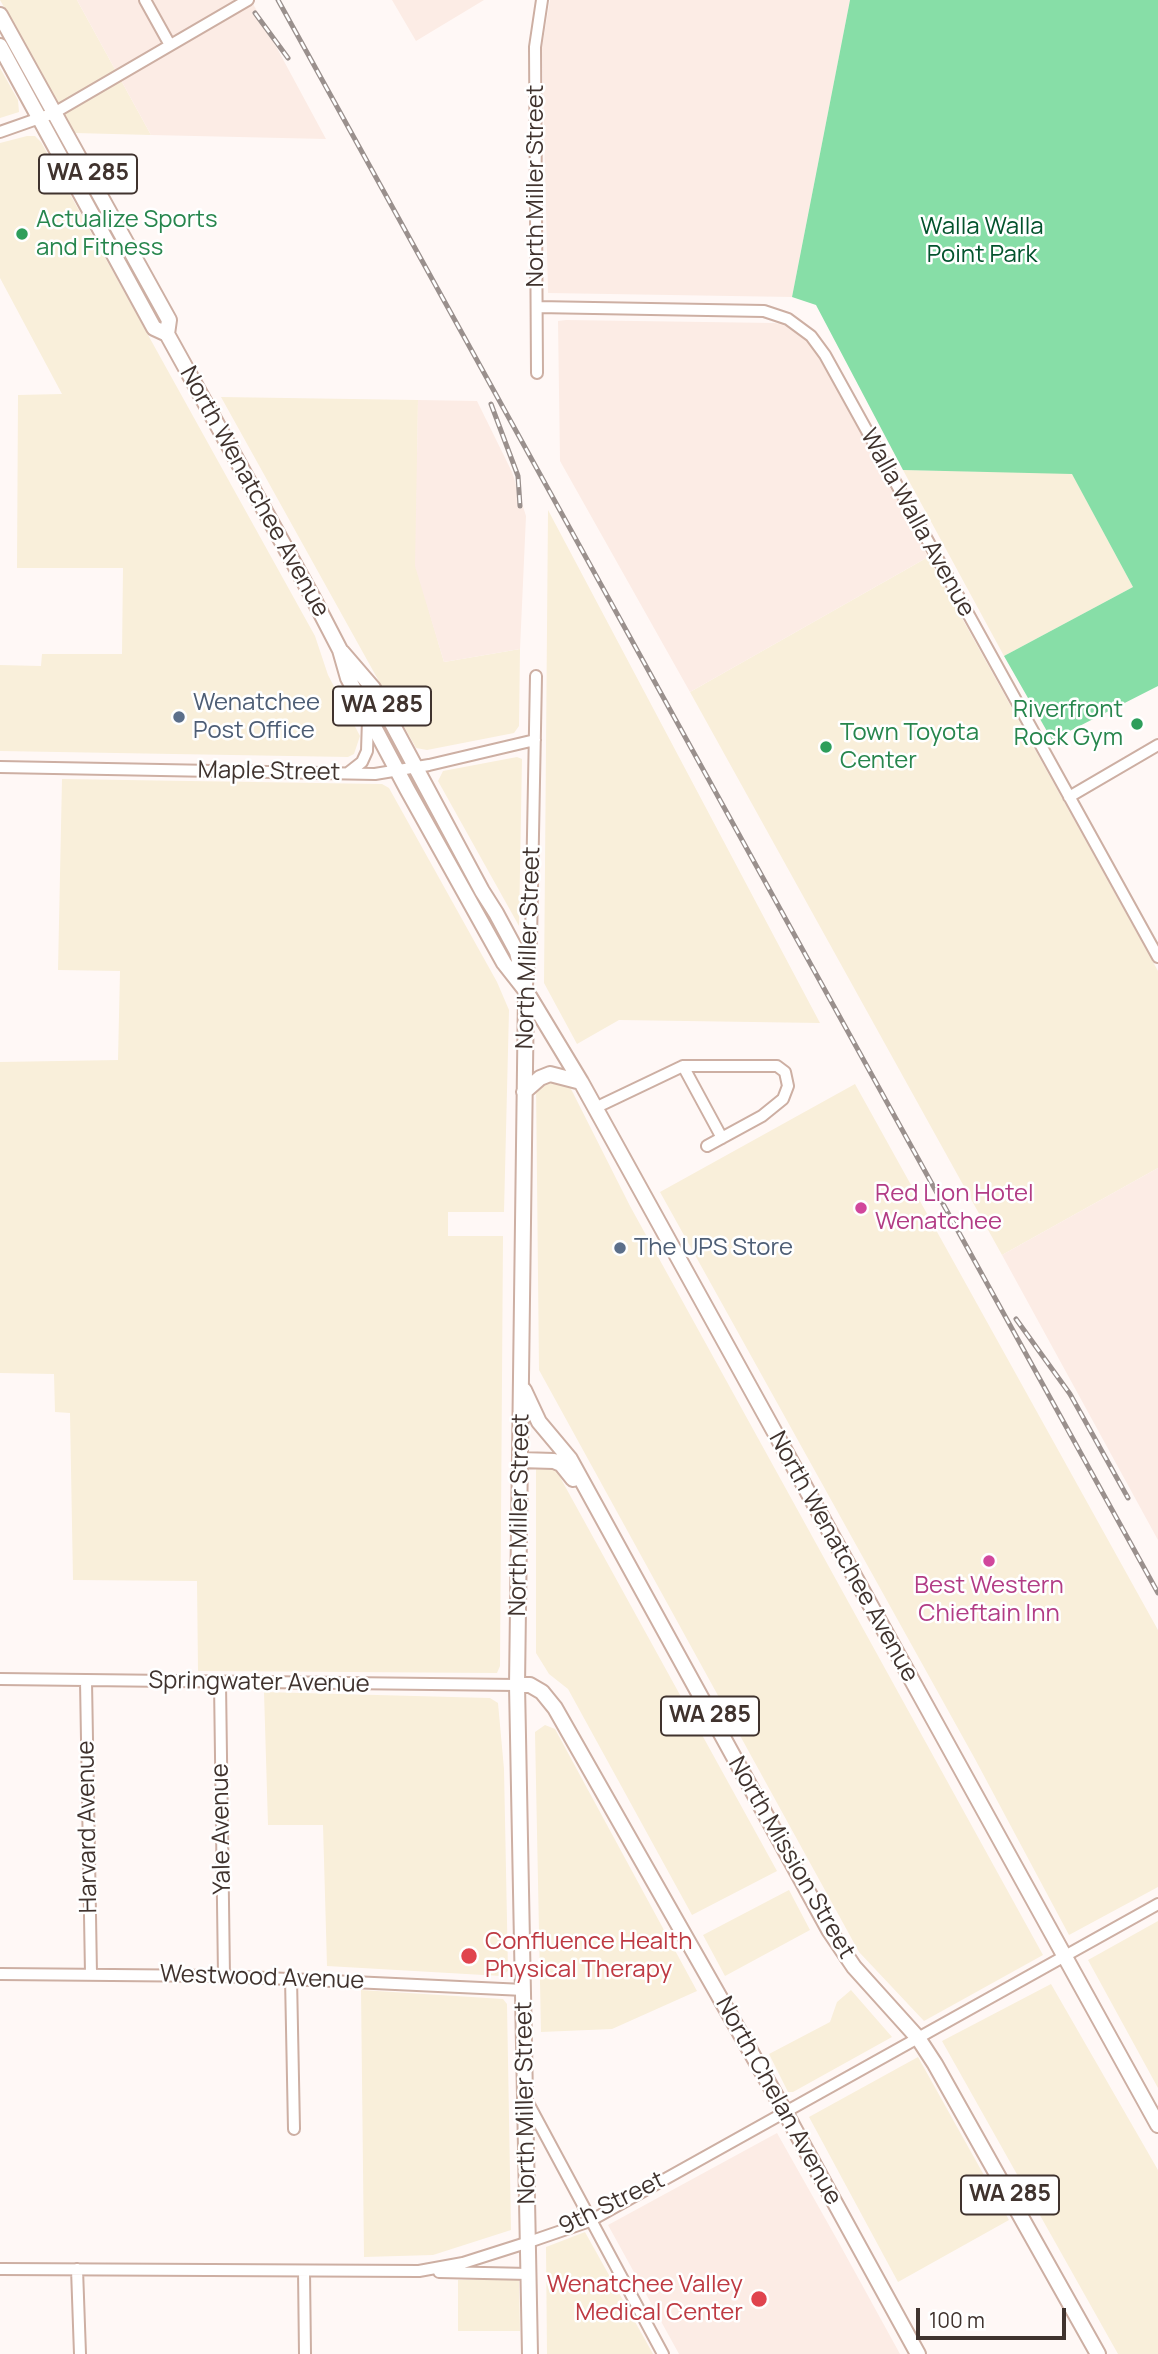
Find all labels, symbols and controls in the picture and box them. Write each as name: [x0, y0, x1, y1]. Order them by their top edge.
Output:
street label: North Miller Street: [522, 85, 550, 287]
road number: WA 285: [39, 154, 137, 194]
place label: Actualize Sports and Fitness: [36, 206, 218, 262]
park label: Walla Walla Point Park: [920, 213, 1044, 269]
marker: Actualize Sports and Fitness: [14, 226, 30, 242]
street label: North Wenatchee Avenue: [173, 362, 335, 622]
street label: Walla Walla Avenue: [853, 424, 981, 622]
road number: WA 285: [333, 686, 431, 726]
place label: Wenatchee Post Office: [193, 689, 320, 745]
place label: Riverfront Rock Gym: [1013, 696, 1123, 752]
marker: Wenatchee Post Office: [171, 709, 187, 725]
marker: Riverfront Rock Gym: [1129, 716, 1145, 732]
place label: Town Toyota Center: [840, 719, 979, 775]
marker: Town Toyota Center: [818, 739, 834, 755]
street label: Maple Street: [197, 756, 341, 788]
street label: North Miller Street: [511, 846, 547, 1050]
place label: Red Lion Hotel Wenatchee: [875, 1180, 1034, 1236]
marker: Red Lion Hotel Wenatchee: [853, 1200, 869, 1216]
place label: The UPS Store: [634, 1234, 793, 1262]
marker: The UPS Store: [612, 1240, 628, 1256]
street label: North Miller Street: [504, 1413, 536, 1617]
street label: North Wenatchee Avenue: [762, 1427, 924, 1687]
marker: Best Western Chieftain Inn: [981, 1553, 997, 1569]
place label: Best Western Chieftain Inn: [914, 1572, 1064, 1628]
street label: Springwater Avenue: [148, 1667, 370, 1699]
road number: WA 285: [661, 1696, 759, 1736]
street label: Harvard Avenue: [72, 1740, 104, 1914]
street label: North Mission Street: [721, 1752, 861, 1964]
street label: Yale Avenue: [206, 1763, 238, 1895]
place label: Confluence Health Physical Therapy: [485, 1928, 692, 1984]
marker: Confluence Health Physical Therapy: [459, 1946, 479, 1966]
street label: Westwood Avenue: [159, 1960, 365, 1996]
street label: North Chelan Avenue: [709, 1992, 847, 2210]
street label: North Miller Street: [510, 2001, 542, 2205]
street label: 9th Street: [554, 2166, 670, 2242]
road number: WA 285: [961, 2176, 1059, 2214]
place label: Wenatchee Valley Medical Center: [547, 2271, 743, 2327]
marker: Wenatchee Valley Medical Center: [749, 2289, 769, 2309]
scale bar: [920, 2294, 1070, 2338]
text: 100 m: [929, 2306, 985, 2334]

